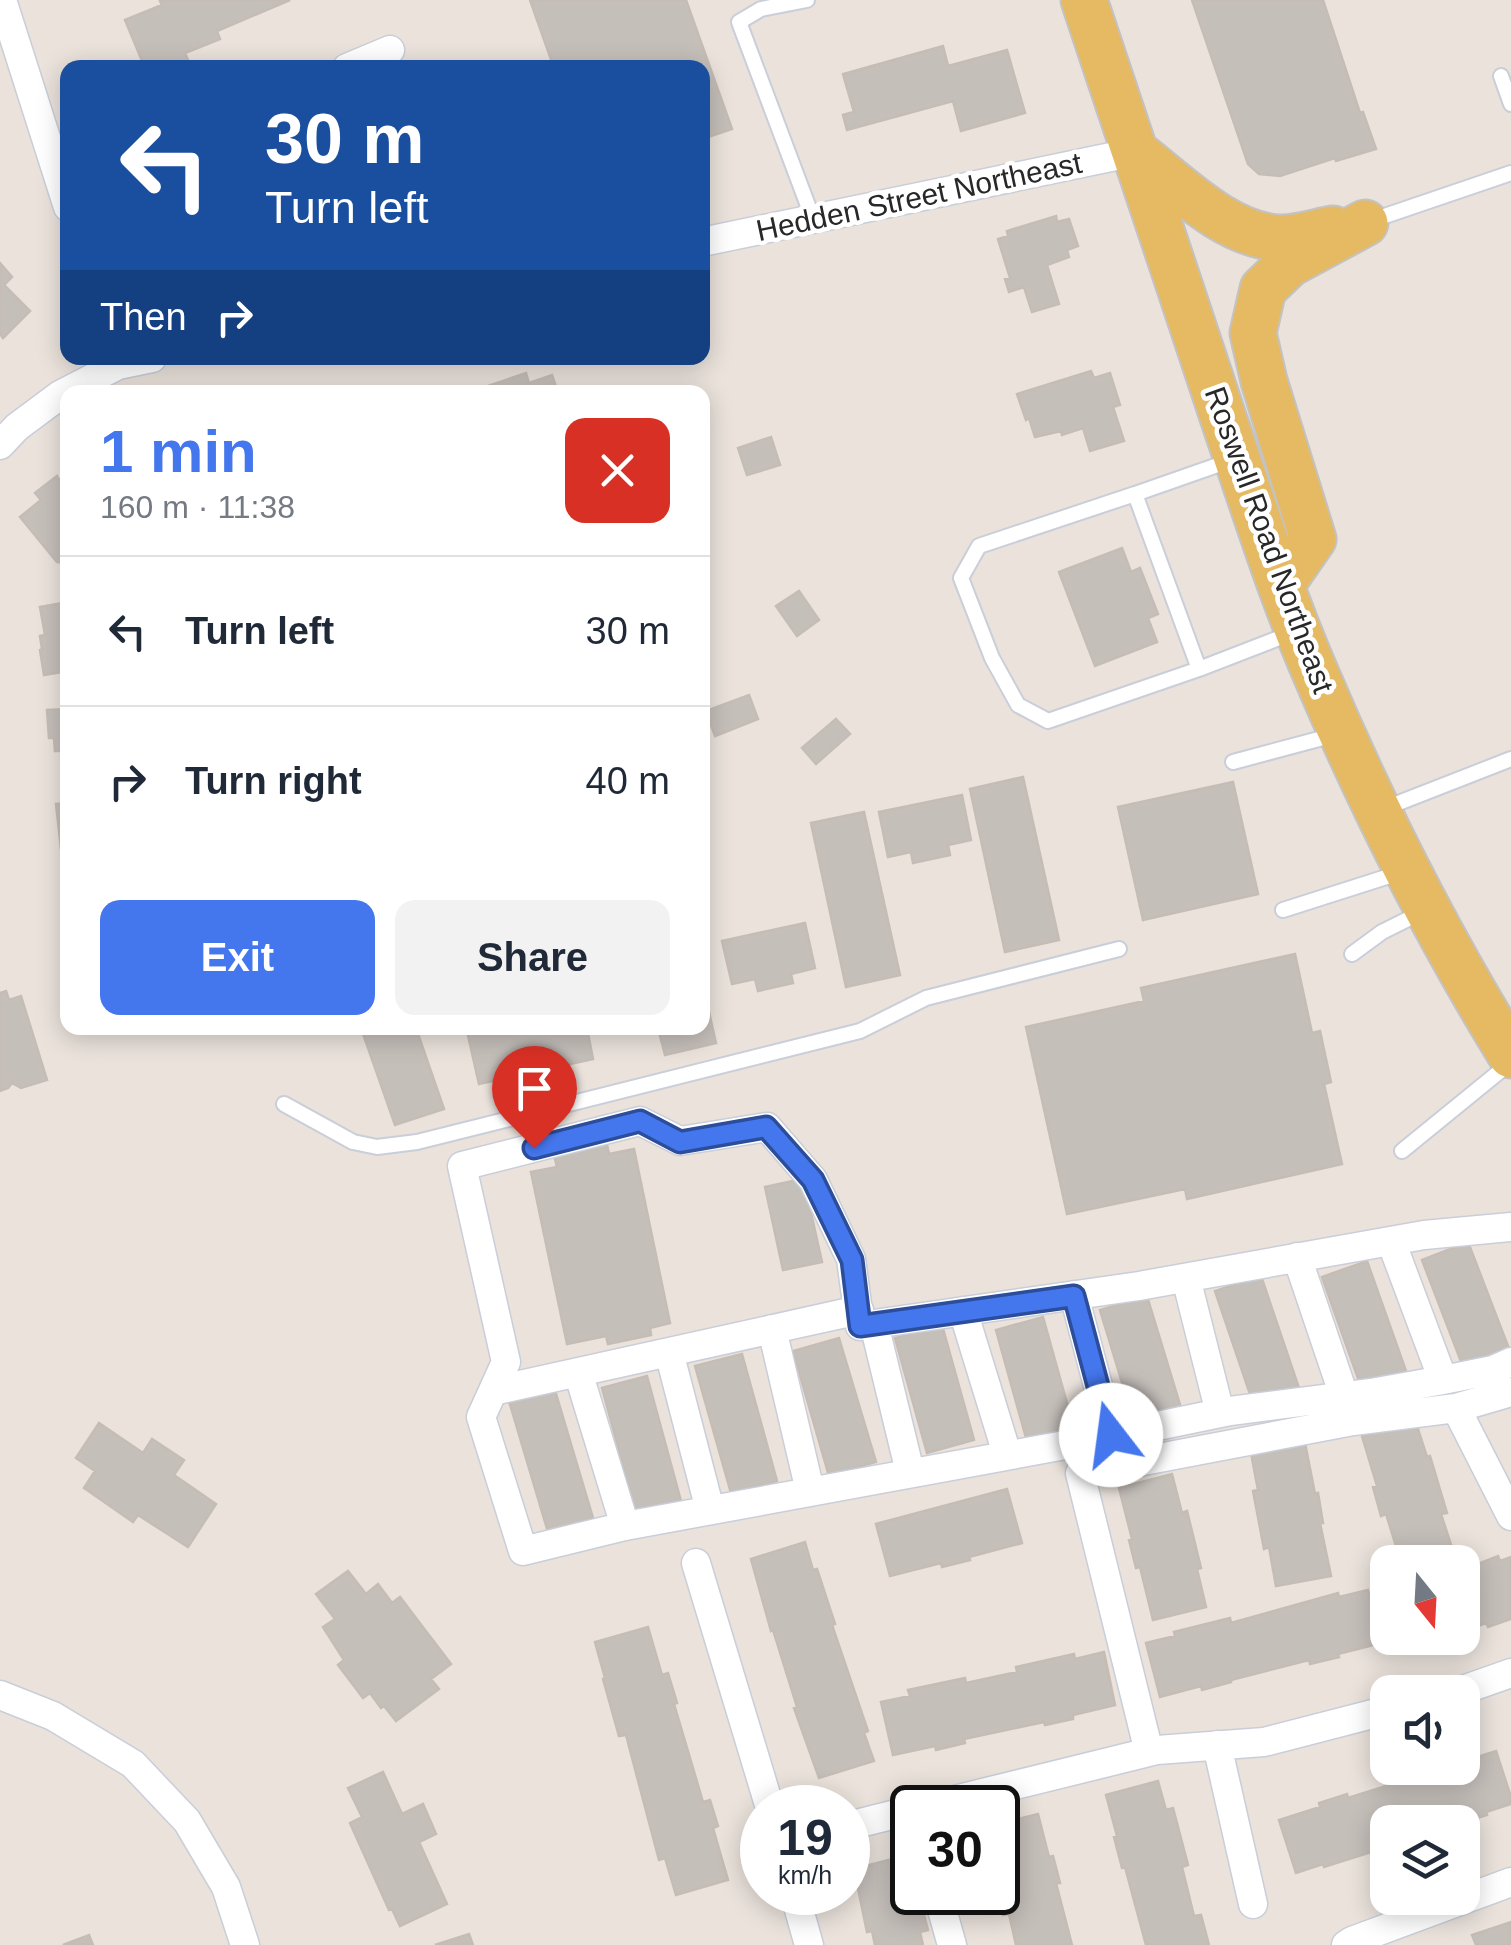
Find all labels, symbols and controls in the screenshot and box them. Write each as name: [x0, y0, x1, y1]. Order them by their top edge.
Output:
icon: left: [100, 100, 230, 230]
text: 30 m: [265, 100, 425, 178]
street label: Hedden Street Northeast: [753, 146, 1085, 247]
text: Turn left: [265, 182, 428, 233]
icon: right: [207, 290, 262, 345]
text: Then: [100, 296, 187, 338]
street label: Roswell Road Northeast: [1199, 382, 1341, 698]
text: 1 min: [100, 418, 257, 485]
button: close: [565, 418, 670, 523]
text: 160 m · 11:38: [100, 489, 295, 525]
icon: left: [100, 604, 155, 659]
text: Turn left: [185, 610, 334, 652]
text: 30 m: [586, 610, 670, 652]
icon: right: [100, 754, 155, 809]
text: Turn right: [185, 760, 362, 802]
text: 40 m: [586, 760, 670, 802]
button: Exit: [100, 900, 375, 1015]
button: Share: [395, 900, 670, 1015]
pin: [492, 1046, 577, 1149]
icon: arrive: [507, 1061, 562, 1116]
position arrow: [1059, 1383, 1163, 1487]
north arrow: [1370, 1545, 1480, 1655]
map controls: [1370, 1545, 1480, 1915]
button: sound: [1370, 1675, 1480, 1785]
speed limit sign: 30: [890, 1785, 1020, 1915]
button: layers: [1370, 1805, 1480, 1915]
text: 19: [777, 1810, 833, 1866]
text: km/h: [778, 1861, 832, 1889]

